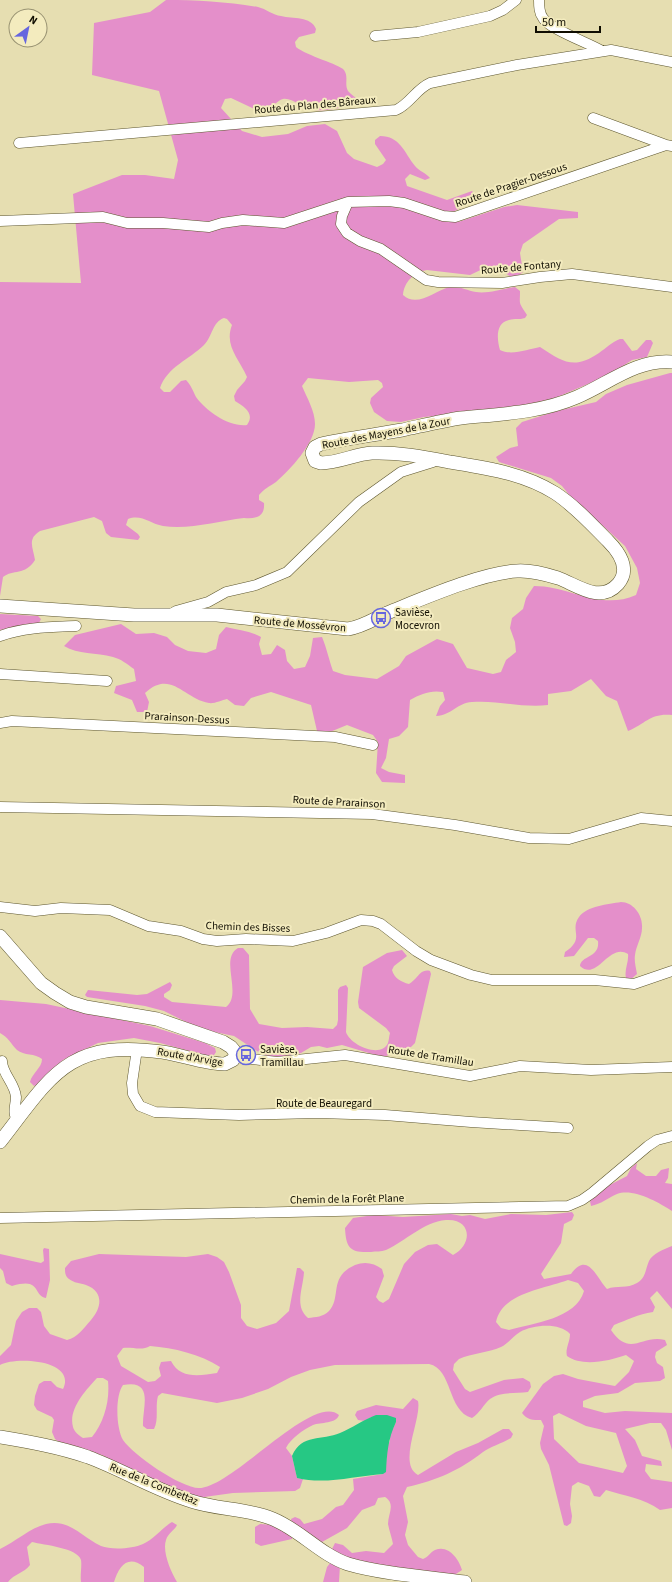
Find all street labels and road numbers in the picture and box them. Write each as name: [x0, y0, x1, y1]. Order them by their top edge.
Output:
street label: Route du Plan des Bâreaux: [253, 92, 377, 118]
street label: Route de Pragier-Dessous: [453, 159, 569, 211]
street label: Route de Fontany: [480, 256, 562, 278]
street label: Route des Mayens de la Zour: [321, 413, 452, 453]
street label: Route de Mossévron: [253, 612, 347, 636]
street label: Prarainson-Dessus: [144, 708, 230, 728]
street label: Route de Prarainson: [292, 792, 386, 812]
street label: Chemin des Bisses: [205, 918, 291, 936]
street label: Route de Tramillau: [387, 1042, 475, 1070]
street label: Route d'Arvige: [156, 1044, 224, 1070]
street label: Route de Beauregard: [276, 1096, 372, 1111]
street label: Chemin de la Forêt Plane: [290, 1190, 405, 1207]
street label: Rue de la Combettaz: [108, 1459, 201, 1509]

